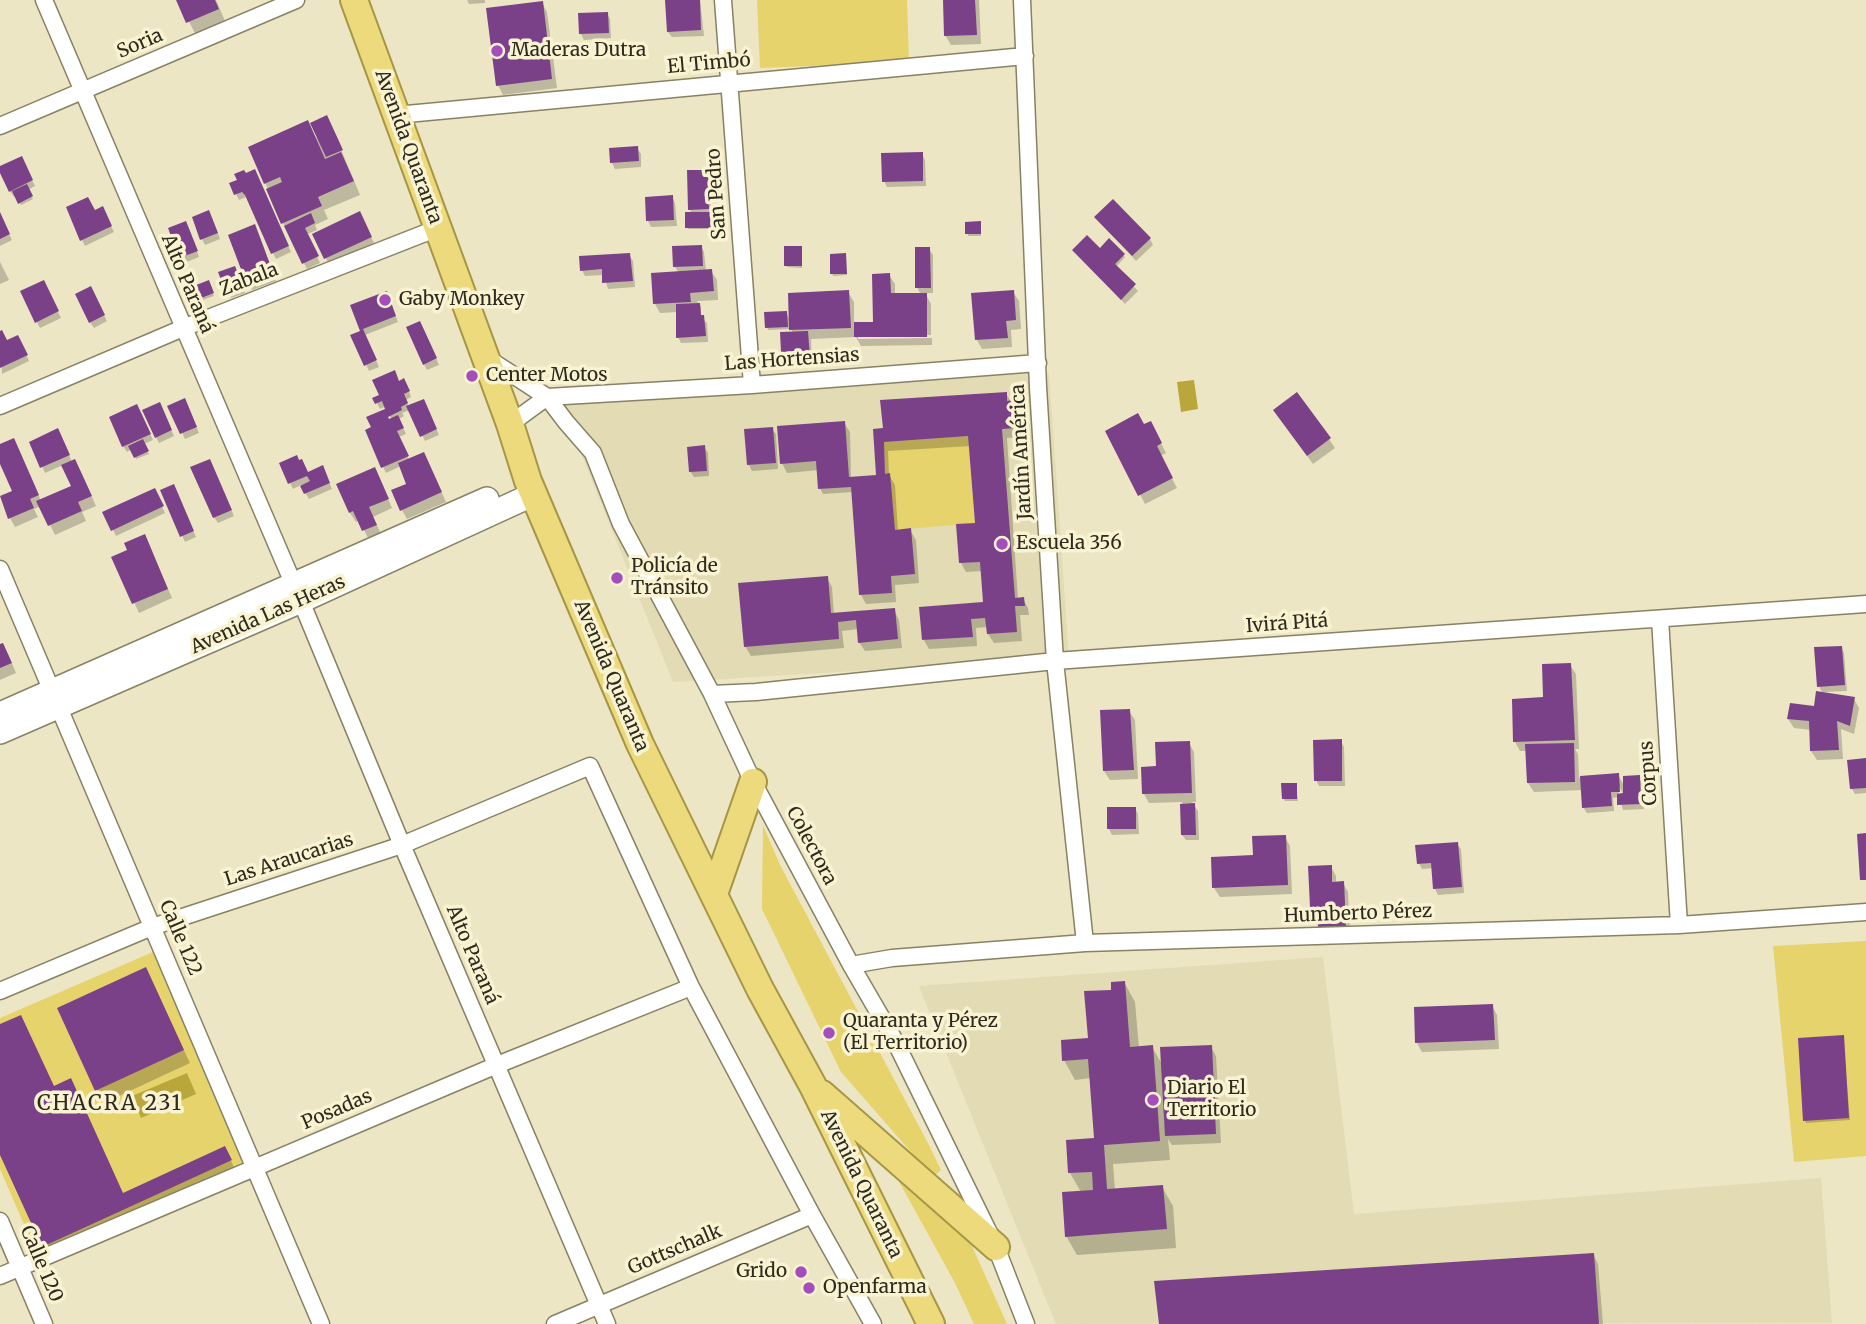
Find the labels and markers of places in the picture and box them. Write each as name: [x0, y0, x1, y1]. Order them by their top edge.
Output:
place label: Maderas Dutra: [511, 40, 646, 62]
marker: Maderas Dutra: [489, 43, 505, 59]
place label: Gaby Monkey: [399, 289, 525, 311]
marker: Gaby Monkey: [377, 292, 393, 308]
place label: Center Motos: [486, 365, 608, 387]
marker: Center Motos: [464, 368, 480, 384]
place label: Escuela 356: [1016, 533, 1122, 555]
marker: Escuela 356: [994, 536, 1010, 552]
place label: Policía de Tránsito: [631, 556, 718, 600]
marker: Policía de Tránsito: [609, 570, 625, 586]
place label: Quaranta y Pérez (El Territorio): [843, 1011, 998, 1055]
marker: Quaranta y Pérez (El Territorio): [821, 1025, 837, 1041]
place label: Diario El Territorio: [1167, 1078, 1256, 1122]
marker: Diario El Territorio: [1145, 1092, 1161, 1108]
place label: Grido: [736, 1261, 787, 1283]
marker: Grido: [793, 1264, 809, 1280]
place label: Openfarma: [823, 1277, 927, 1299]
marker: Openfarma: [801, 1280, 817, 1296]

